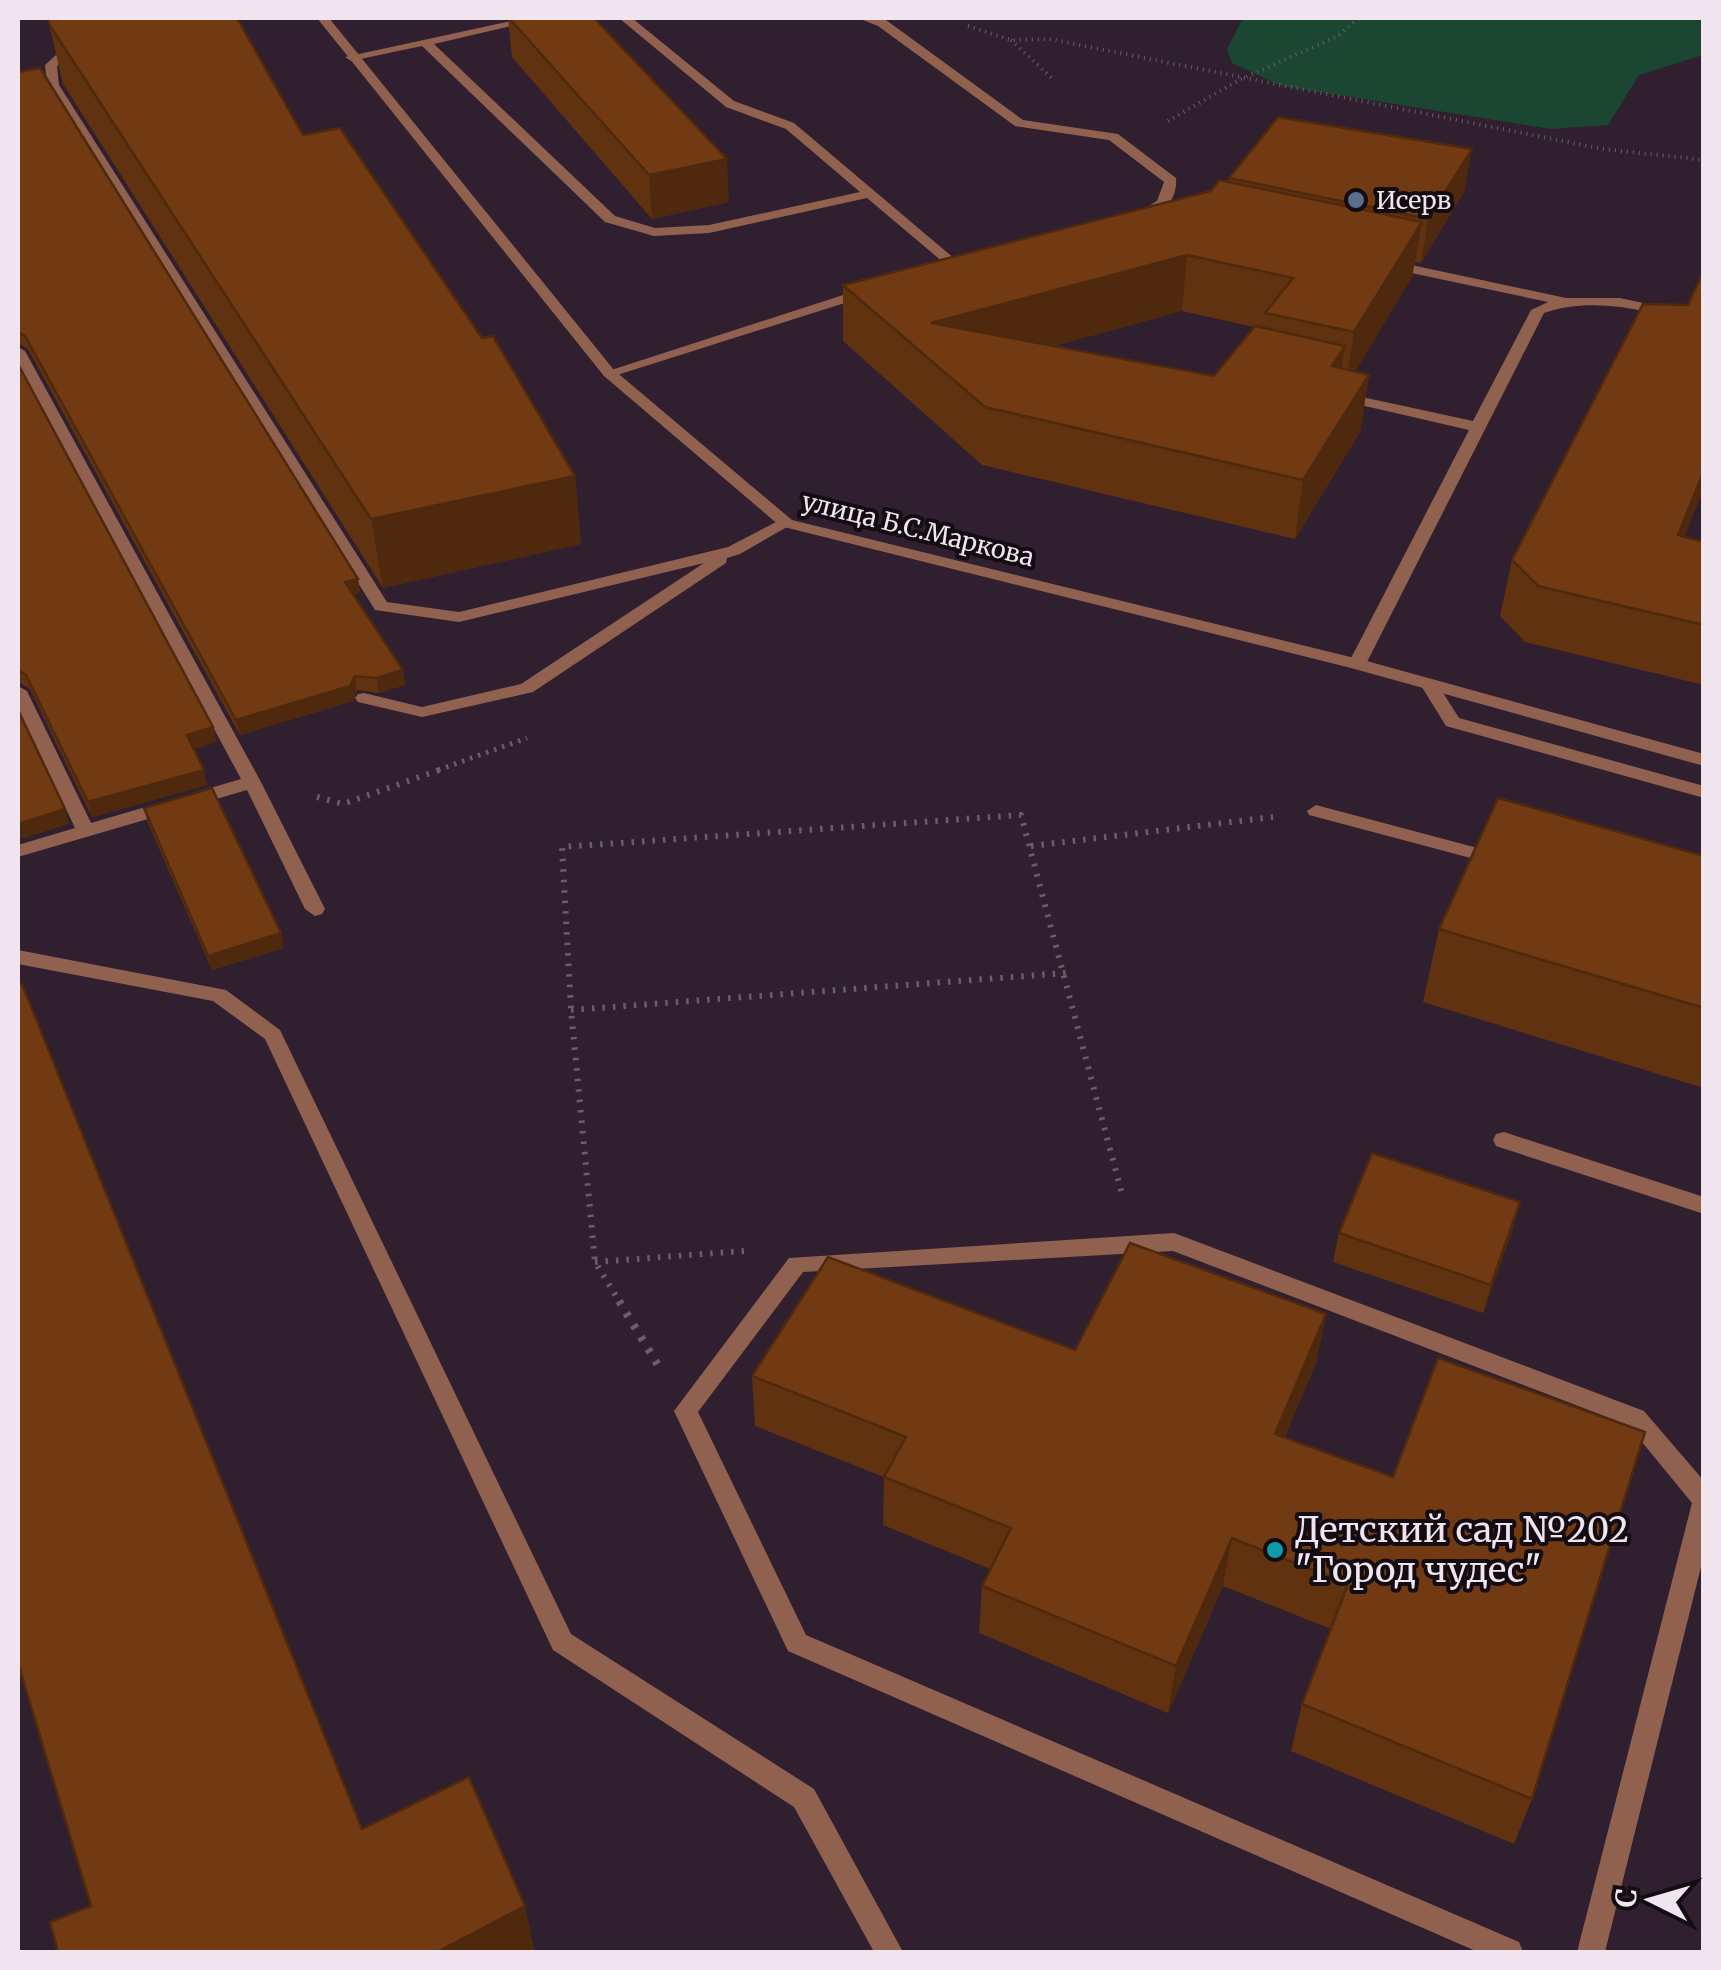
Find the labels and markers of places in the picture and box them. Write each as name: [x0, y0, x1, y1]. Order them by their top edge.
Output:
place label: Исерв: [1376, 184, 1451, 216]
marker: Исерв: [1345, 189, 1367, 211]
place label: Детский сад №202 "Город чудес": [1295, 1508, 1629, 1592]
marker: Детский сад №202 "Город чудес": [1264, 1539, 1286, 1561]

